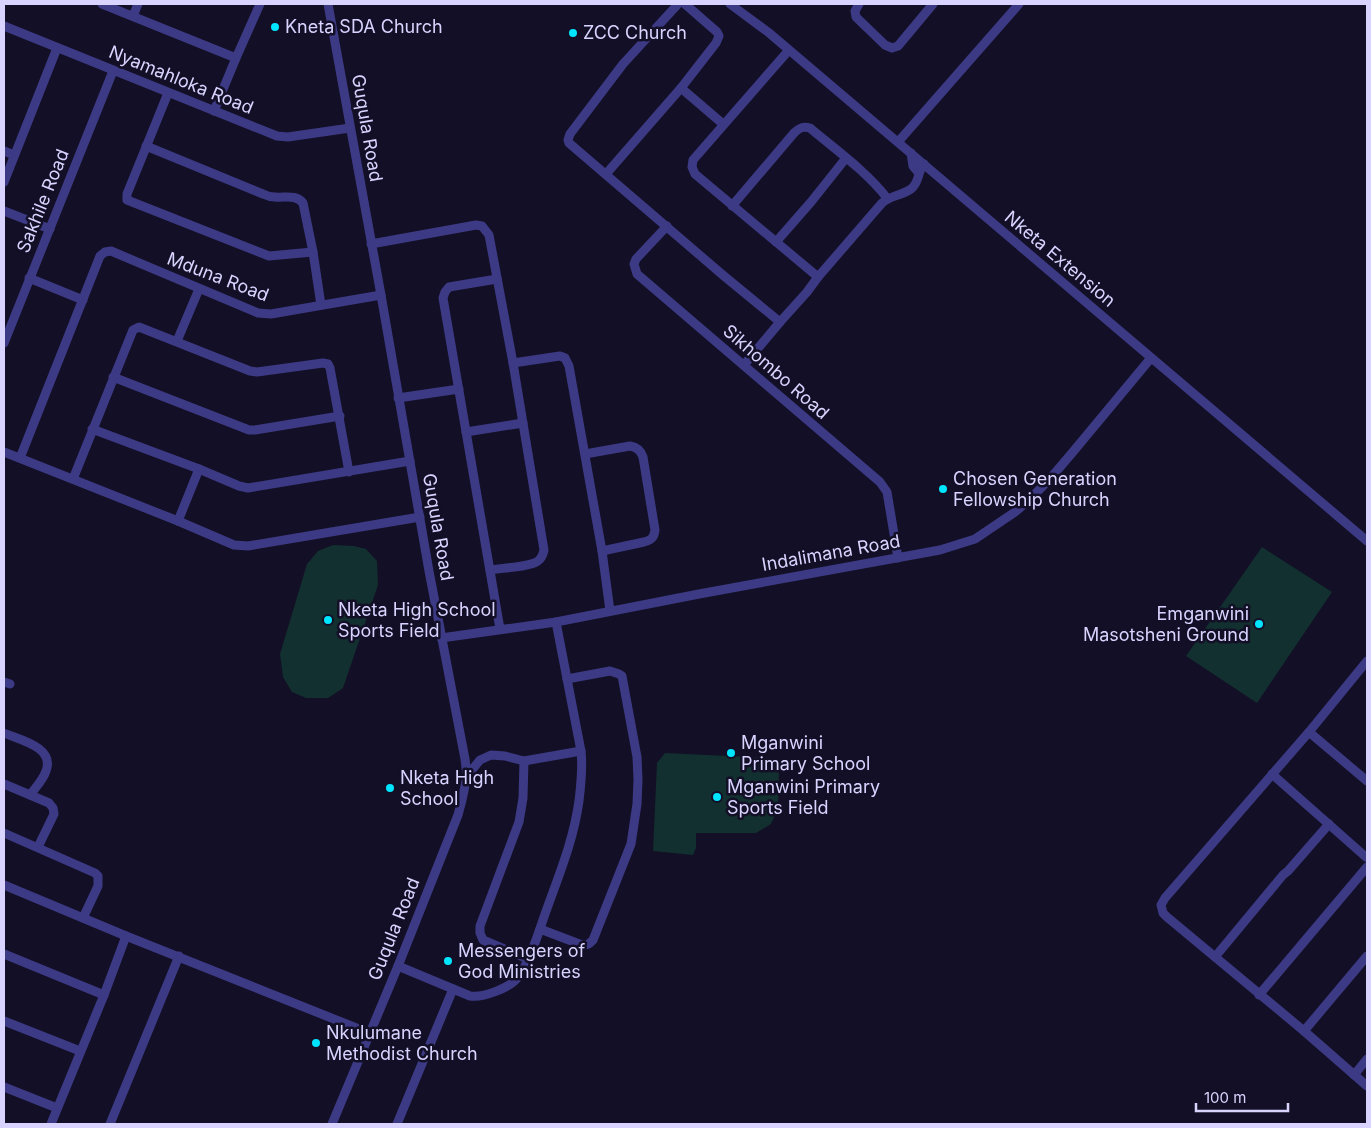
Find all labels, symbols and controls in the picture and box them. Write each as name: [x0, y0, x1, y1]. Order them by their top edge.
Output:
place label: Kneta SDA Church: [285, 16, 443, 37]
marker: Kneta SDA Church: [269, 21, 281, 33]
place label: ZCC Church: [583, 22, 687, 43]
marker: ZCC Church: [567, 27, 579, 39]
street label: Nyamahloka Road: [106, 41, 256, 118]
street label: Guqula Road: [348, 73, 387, 183]
street label: Sakhile Road: [12, 146, 73, 256]
street label: Nketa Extension: [1001, 206, 1120, 311]
street label: Mduna Road: [164, 248, 272, 306]
street label: Sikhombo Road: [719, 320, 834, 423]
place label: Chosen Generation Fellowship Church: [953, 468, 1117, 510]
street label: Guqula Road: [419, 472, 458, 582]
marker: Chosen Generation Fellowship Church: [937, 483, 949, 495]
street label: Indalimana Road: [760, 530, 902, 575]
place label: Nketa High School Sports Field: [338, 599, 496, 641]
place label: Emganwini Masotsheni Ground: [1083, 603, 1249, 645]
marker: Nketa High School Sports Field: [322, 614, 334, 626]
marker: Emganwini Masotsheni Ground: [1253, 618, 1265, 630]
place label: Mganwini Primary School: [741, 732, 870, 774]
marker: Mganwini Primary School: [725, 747, 737, 759]
place label: Nketa High School: [400, 767, 494, 809]
place label: Mganwini Primary Sports Field: [727, 776, 880, 818]
marker: Nketa High School: [384, 782, 396, 794]
marker: Mganwini Primary Sports Field: [711, 791, 723, 803]
street label: Guqula Road: [363, 874, 424, 983]
place label: Messengers of God Ministries: [458, 940, 586, 982]
marker: Messengers of God Ministries: [442, 955, 454, 967]
place label: Nkulumane Methodist Church: [326, 1022, 478, 1064]
marker: Nkulumane Methodist Church: [310, 1037, 322, 1049]
scale bar: [1196, 1080, 1288, 1112]
text: 100 m: [1204, 1088, 1246, 1107]

